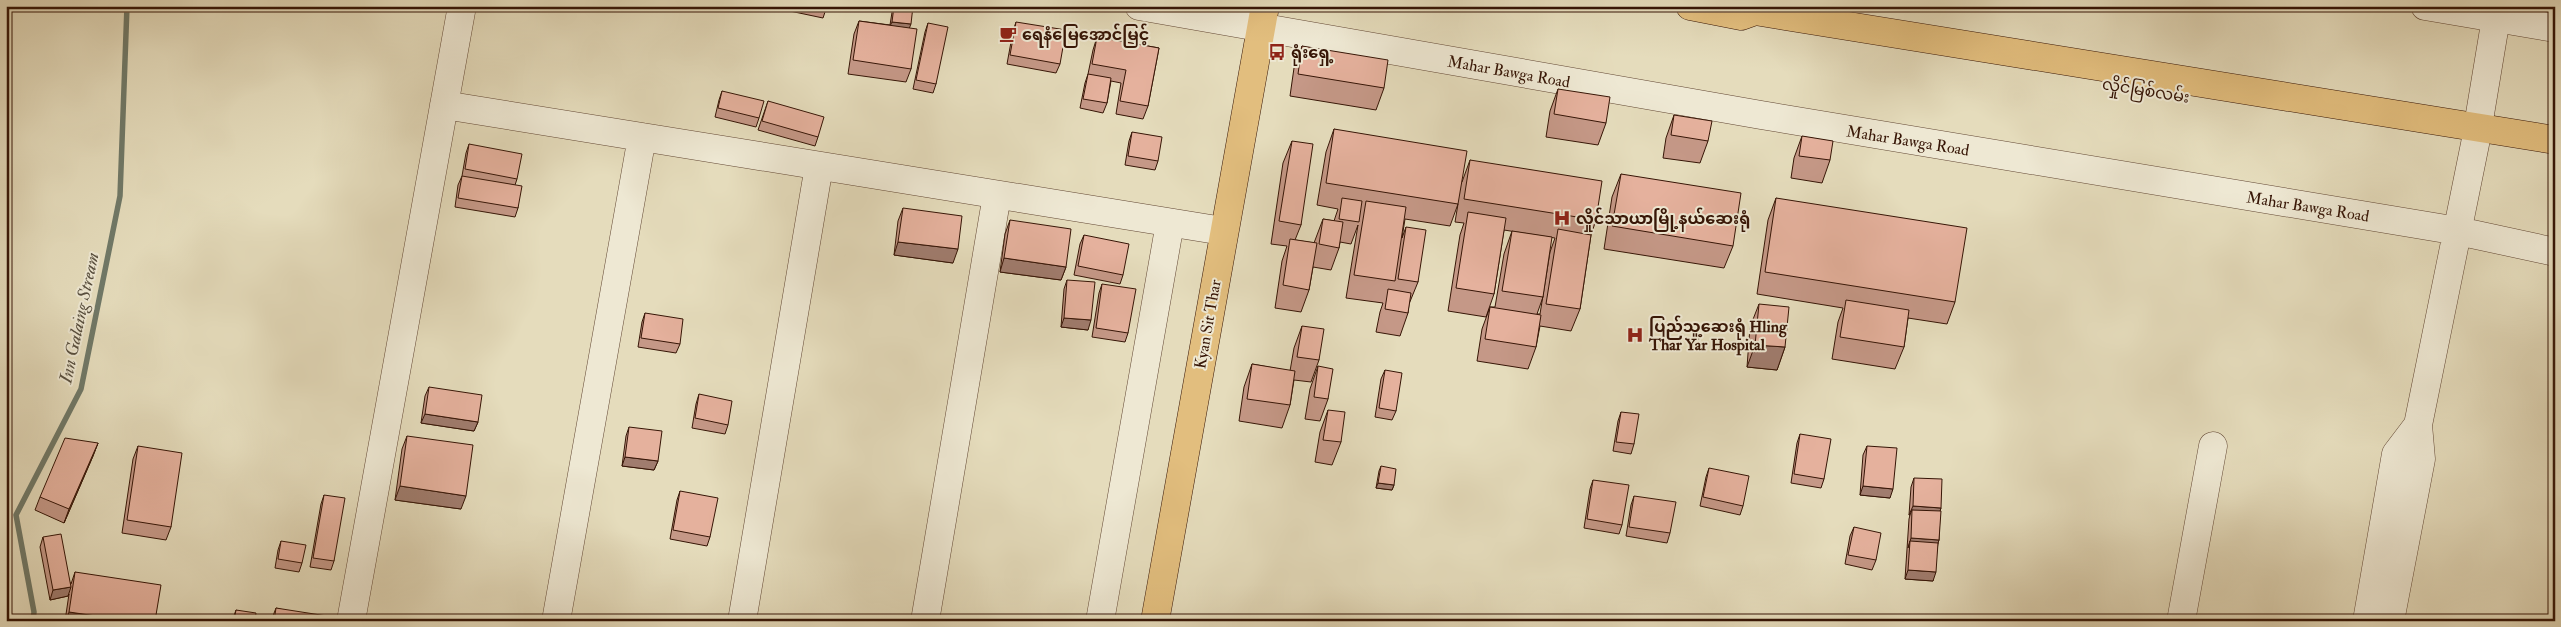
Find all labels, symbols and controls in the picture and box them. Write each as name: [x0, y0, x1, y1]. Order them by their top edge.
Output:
place label: ရေနံမြေအောင်မြင့်: [1022, 23, 1149, 48]
cafe icon: ရေနံမြေအောင်မြင့်: [998, 24, 1018, 44]
bus stop icon: ရုံးရှေ့: [1267, 42, 1287, 62]
place label: ရုံးရှေ့: [1291, 43, 1334, 66]
street label: Mahar Bawga Road: [1446, 51, 1572, 93]
street label: လှိုင်မြစ်လမ်း: [2100, 72, 2191, 111]
street label: Mahar Bawga Road: [1845, 121, 1971, 161]
street label: Mahar Bawga Road: [2245, 187, 2371, 227]
place label: လှိုင်သာယာမြို့နယ်ဆေးရုံ: [1576, 207, 1750, 232]
hospital icon: လှိုင်သာယာမြို့နယ်ဆေးရုံ: [1552, 208, 1572, 228]
water label: Inn Galaing Stream: [54, 251, 105, 387]
street label: Kyan Sit Thar: [1190, 278, 1226, 370]
place label: ပြည်သူ့ဆေးရုံ Hling Thar Yar Hospital: [1648, 315, 1788, 356]
hospital icon: ပြည်သူ့ဆေးရုံ Hling Thar Yar Hospital: [1625, 325, 1645, 345]

